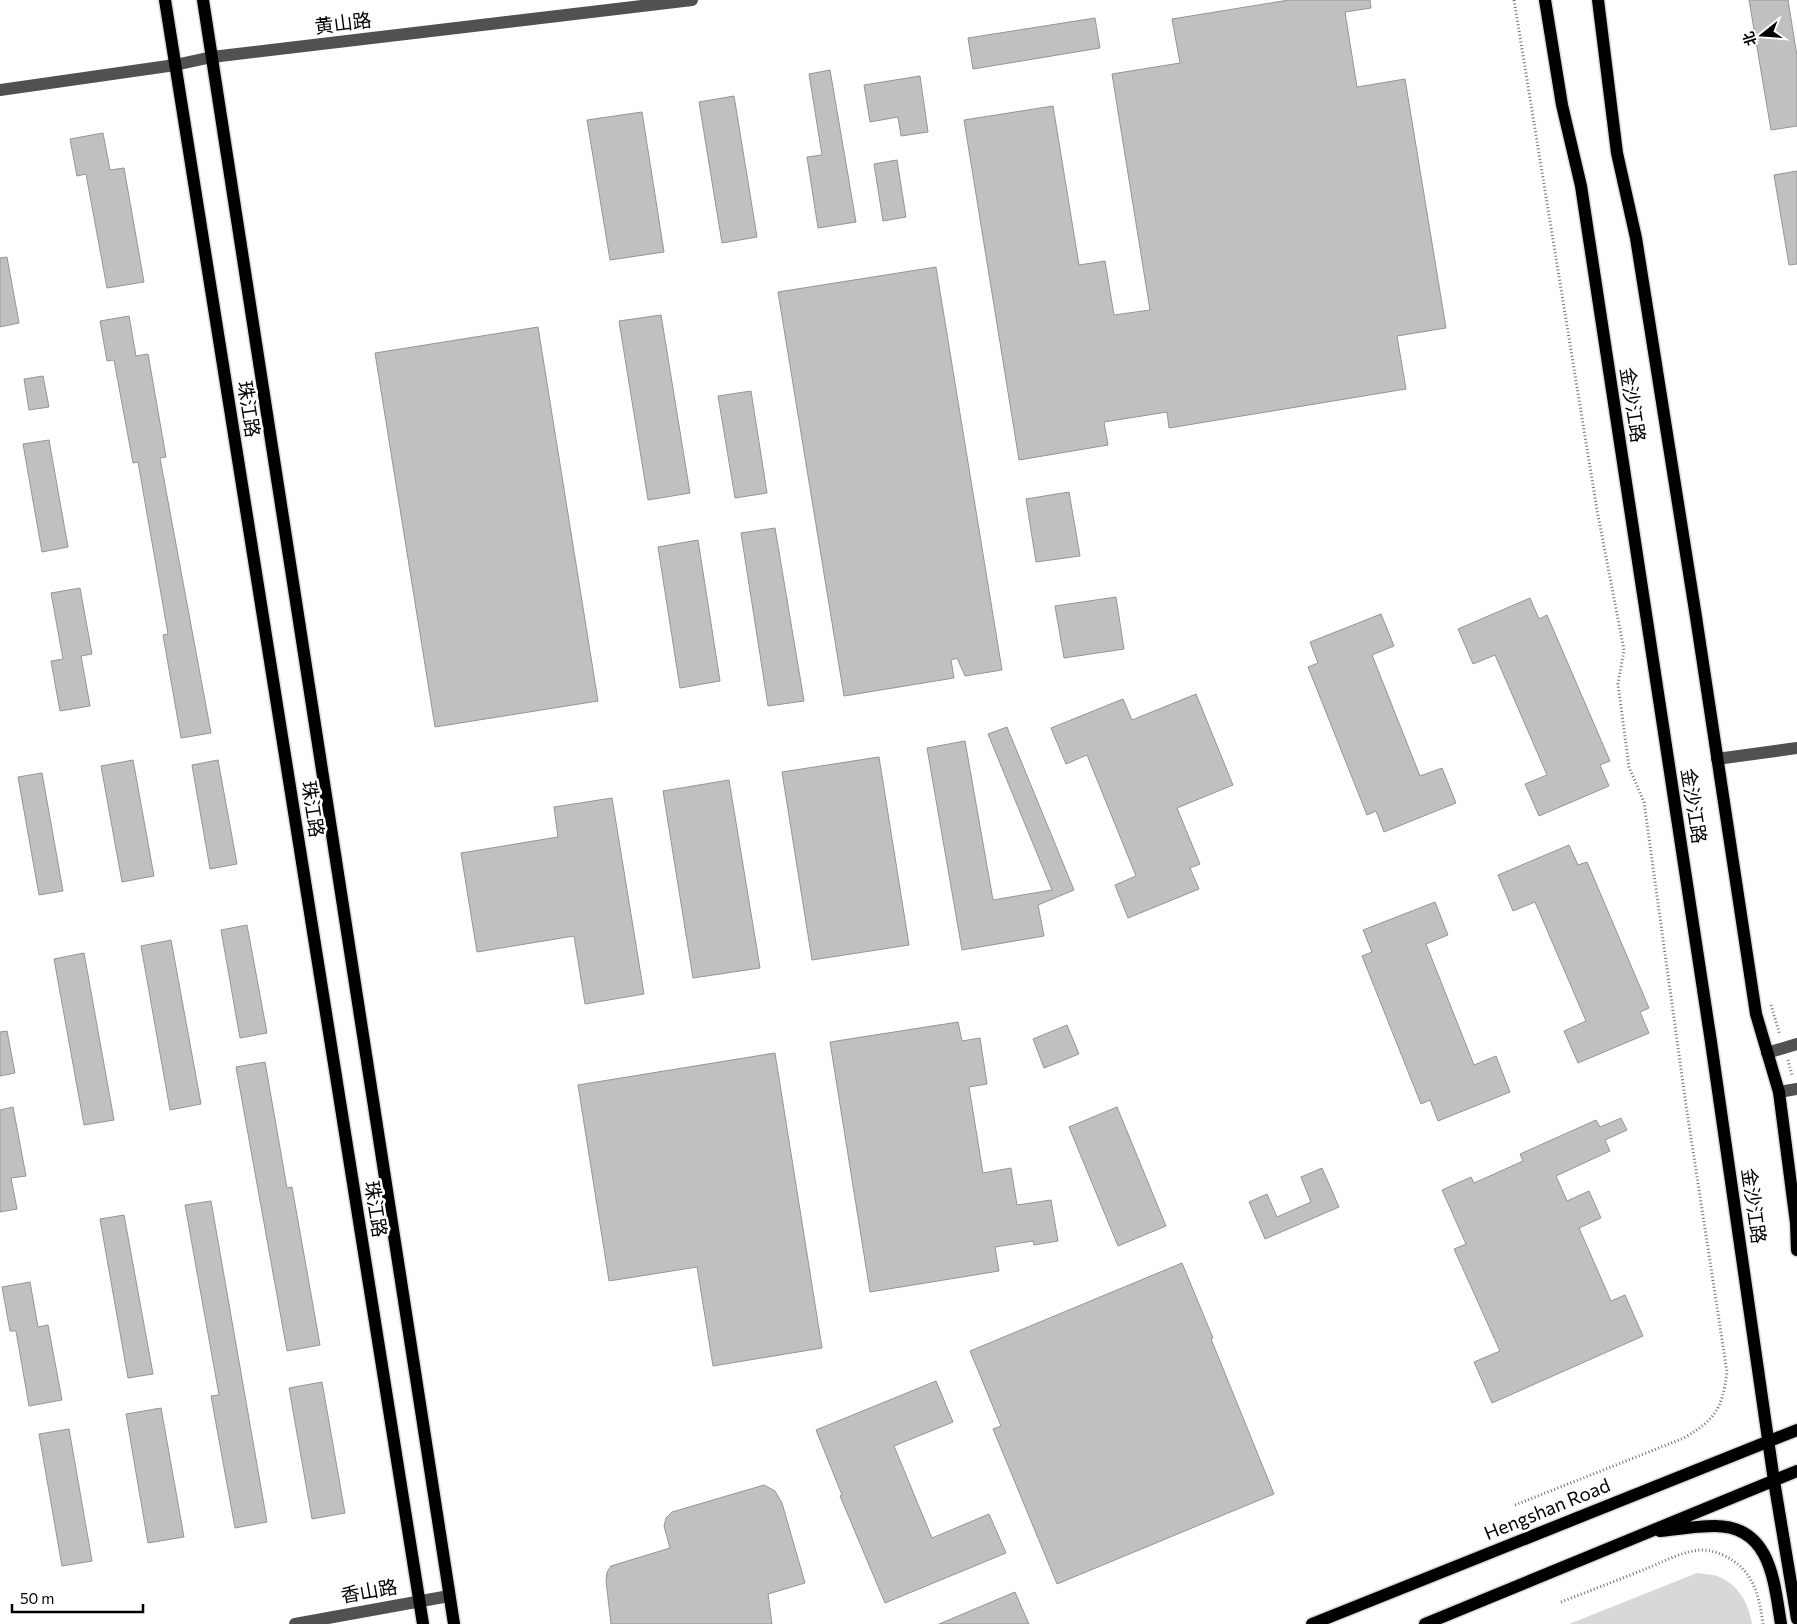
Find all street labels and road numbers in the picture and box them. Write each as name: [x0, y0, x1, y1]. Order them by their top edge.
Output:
street label: 黄山路: [313, 8, 373, 37]
street label: 金沙江路: [1616, 366, 1651, 444]
street label: 珠江路: [234, 379, 265, 439]
street label: 金沙江路: [1677, 767, 1712, 845]
street label: 珠江路: [298, 779, 329, 839]
street label: 金沙江路: [1738, 1167, 1771, 1245]
street label: 珠江路: [361, 1179, 392, 1239]
street label: Hengshan Road: [1480, 1473, 1613, 1544]
street label: 香山路: [339, 1574, 399, 1607]

